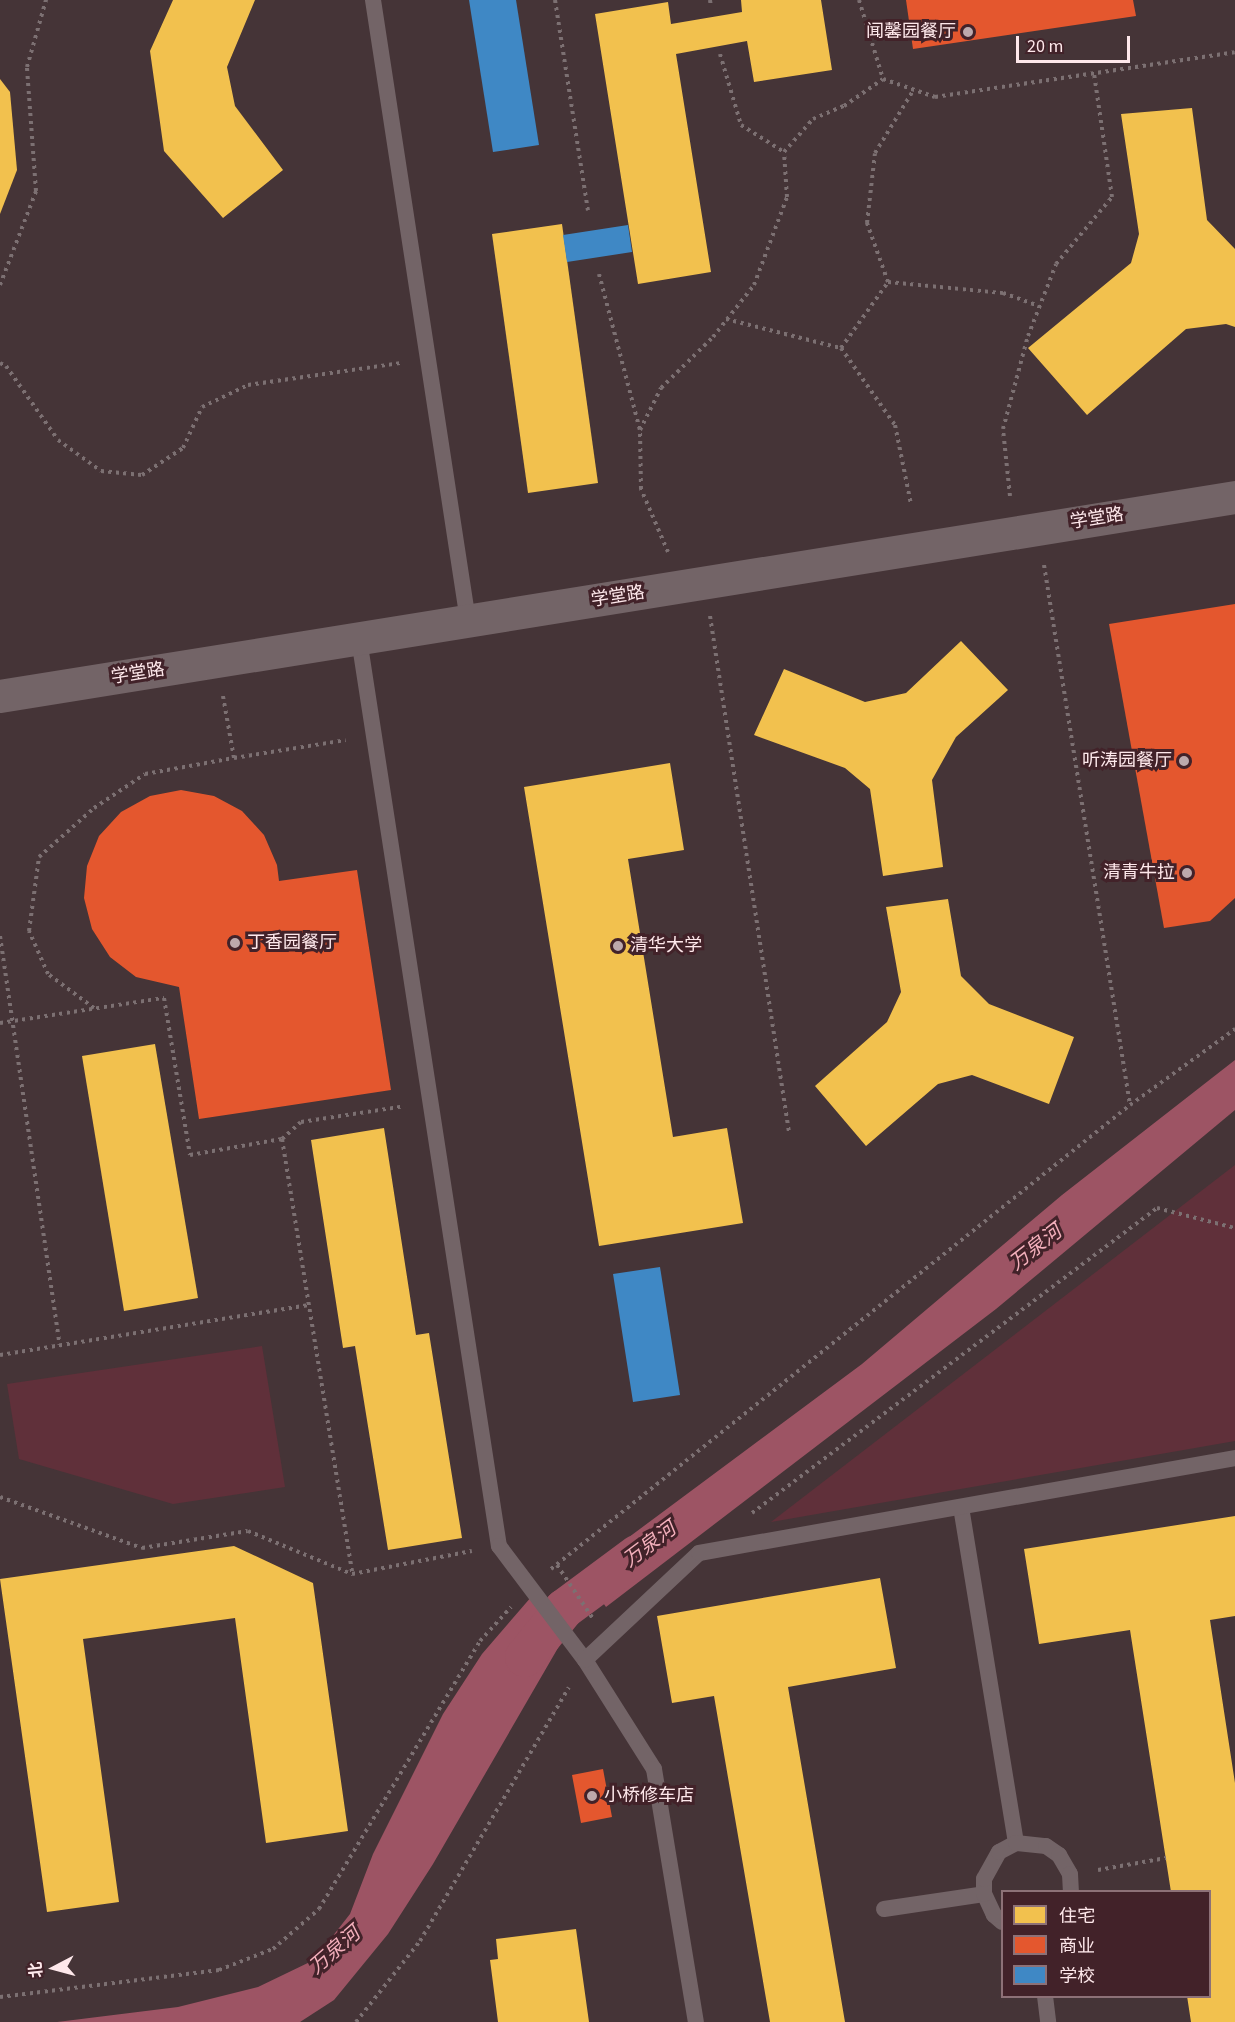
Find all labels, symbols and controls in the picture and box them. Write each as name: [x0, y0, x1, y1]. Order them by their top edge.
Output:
place label: 闻馨园餐厅: [866, 21, 956, 43]
scale bar: [1019, 24, 1133, 62]
marker: 闻馨园餐厅: [961, 25, 975, 39]
text: 20 m: [1027, 34, 1063, 59]
street label: 学堂路: [1069, 504, 1125, 534]
street label: 学堂路: [590, 582, 646, 612]
street label: 学堂路: [110, 659, 166, 689]
place label: 听涛园餐厅: [1082, 750, 1172, 772]
marker: 听涛园餐厅: [1177, 754, 1191, 768]
place label: 清青牛拉: [1103, 862, 1175, 884]
marker: 清青牛拉: [1180, 866, 1194, 880]
place label: 丁香园餐厅: [247, 932, 337, 954]
place label: 清华大学: [630, 935, 702, 957]
marker: 丁香园餐厅: [228, 936, 242, 950]
marker: 清华大学: [611, 939, 625, 953]
water label: 万泉河: [1005, 1220, 1067, 1276]
water label: 万泉河: [619, 1517, 681, 1573]
place label: 小桥修车店: [604, 1785, 694, 1807]
marker: 小桥修车店: [585, 1789, 599, 1803]
legend: [1001, 1890, 1211, 1998]
text: 住宅: [1059, 1904, 1095, 1929]
water label: 万泉河: [304, 1922, 366, 1980]
text: 商业: [1059, 1934, 1095, 1959]
north arrow: [24, 1938, 84, 1998]
text: 北: [24, 1961, 48, 1979]
text: 学校: [1059, 1964, 1095, 1989]

